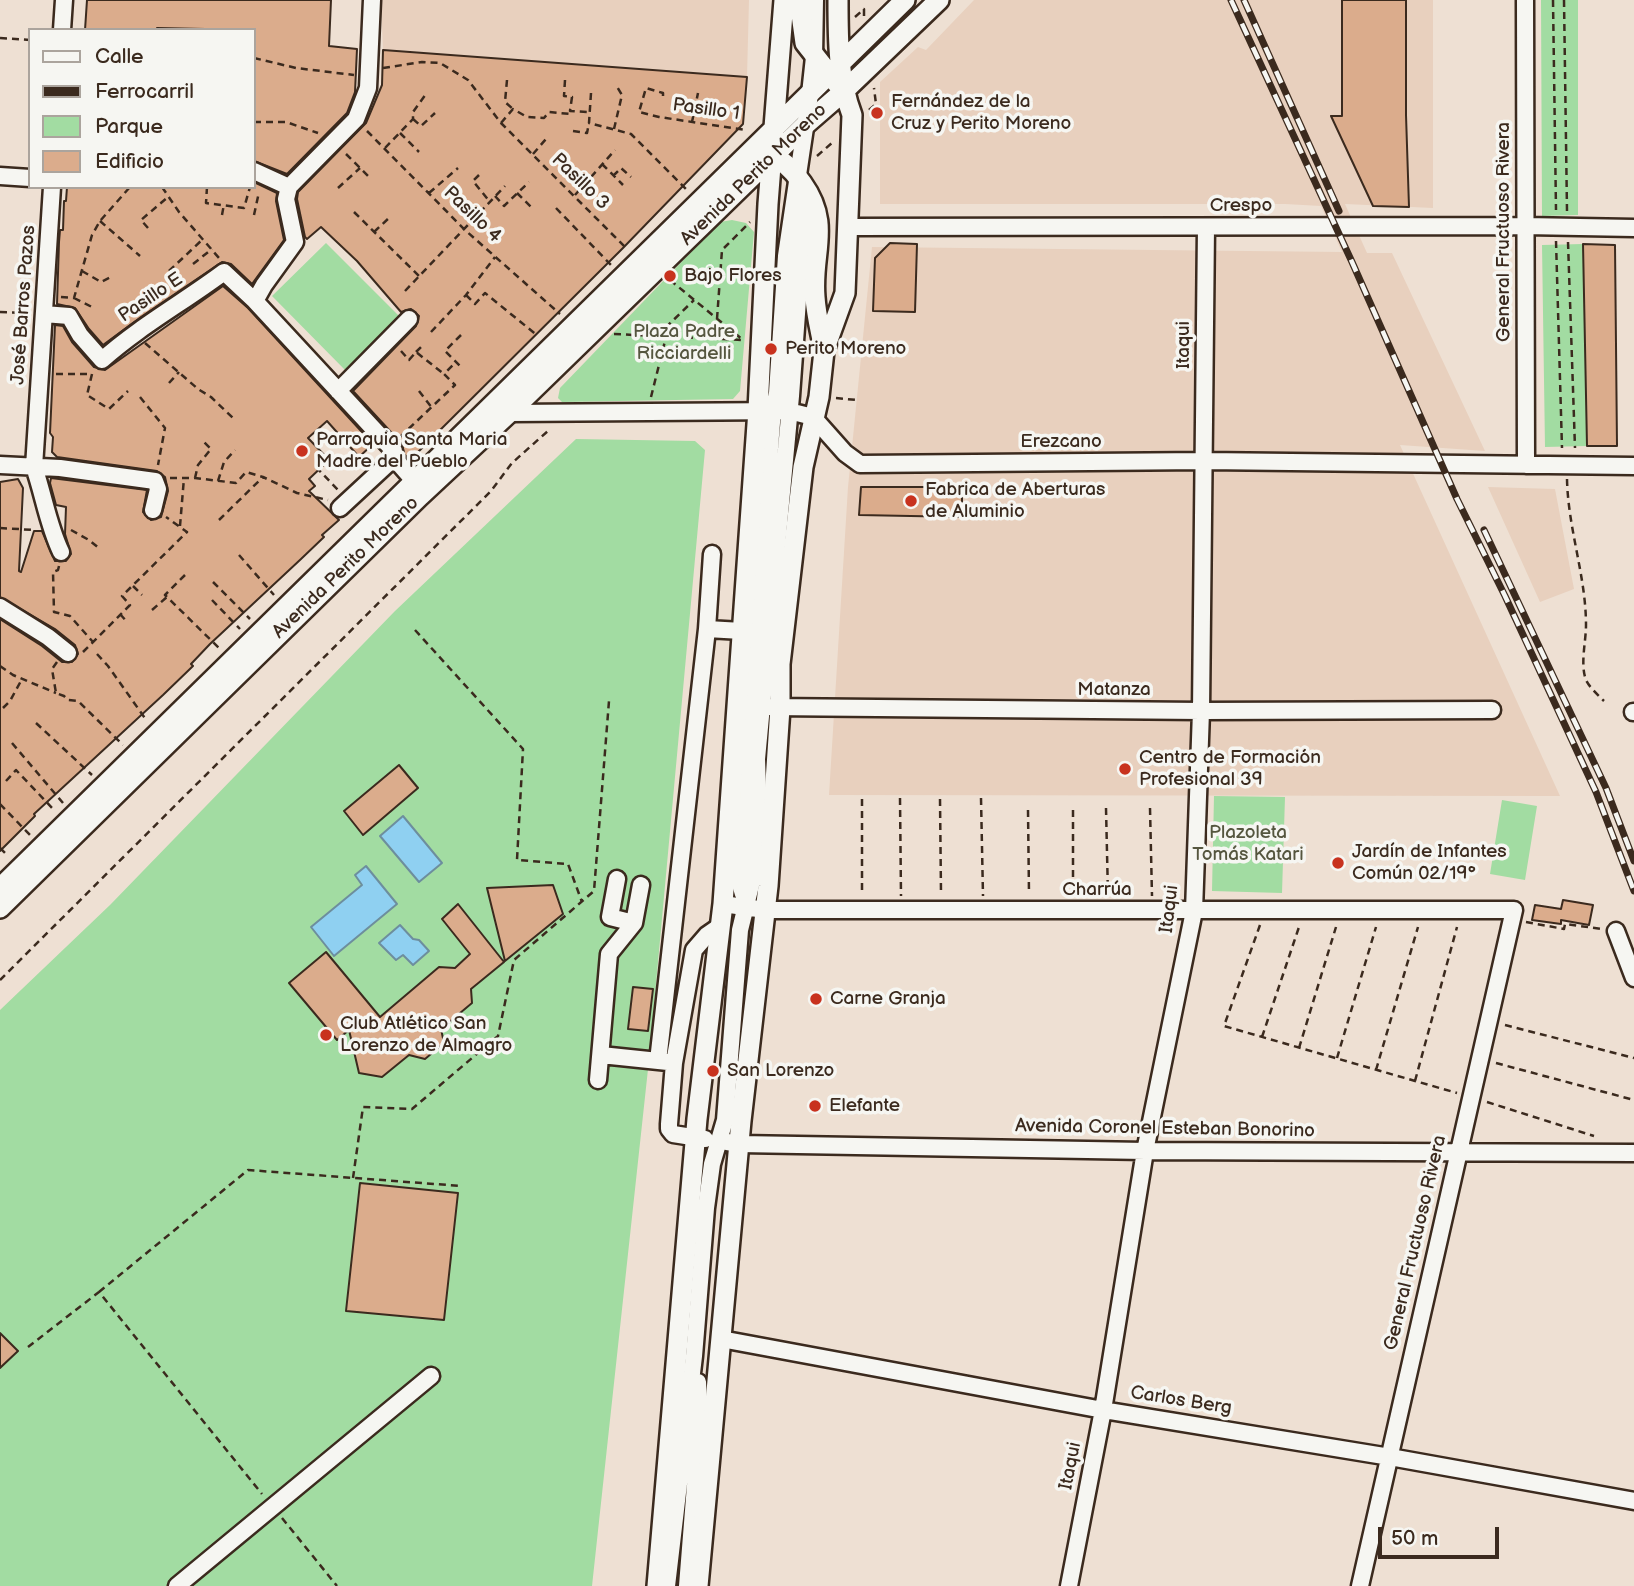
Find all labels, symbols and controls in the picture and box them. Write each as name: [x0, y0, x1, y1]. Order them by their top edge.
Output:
legend: [28, 28, 256, 189]
text: Calle: [95, 44, 144, 69]
text: Ferrocarril: [95, 79, 194, 104]
place label: Fernández de la Cruz y Perito Moreno: [891, 91, 1071, 135]
street label: Pasillo 1: [671, 94, 741, 126]
street label: Avenida Perito Moreno: [676, 99, 832, 251]
marker: Fernández de la Cruz y Perito Moreno: [869, 105, 885, 121]
text: Parque: [95, 114, 163, 139]
street label: General Fructuoso Rivera: [1493, 122, 1515, 342]
text: Edificio: [95, 149, 164, 174]
street label: Pasillo 3: [546, 149, 614, 215]
street label: Pasillo 4: [438, 182, 506, 248]
street label: Crespo: [1210, 195, 1272, 217]
street label: José Barros Pazos: [7, 225, 41, 385]
place label: Bajo Flores: [684, 265, 782, 287]
street label: Pasillo E: [115, 268, 187, 328]
marker: Bajo Flores: [662, 268, 678, 284]
park label: Plaza Padre Ricciardelli: [633, 321, 735, 365]
street label: Itaqui: [1173, 321, 1195, 369]
place label: Perito Moreno: [785, 338, 906, 360]
marker: Perito Moreno: [763, 341, 779, 357]
place label: Parroquia Santa Maria Madre del Pueblo: [316, 429, 507, 473]
street label: Erezcano: [1020, 431, 1102, 453]
marker: Parroquia Santa Maria Madre del Pueblo: [294, 443, 310, 459]
place label: Fabrica de Aberturas de Aluminio: [925, 479, 1105, 523]
street label: Avenida Perito Moreno: [268, 492, 424, 644]
marker: Fabrica de Aberturas de Aluminio: [903, 493, 919, 509]
street label: Matanza: [1077, 679, 1151, 701]
place label: Centro de Formación Profesional 39: [1139, 747, 1321, 791]
marker: Centro de Formación Profesional 39: [1117, 761, 1133, 777]
park label: Plazoleta Tomás Katari: [1192, 822, 1304, 866]
place label: Jardín de Infantes Común 02/19°: [1352, 841, 1507, 885]
marker: Jardín de Infantes Común 02/19°: [1330, 855, 1346, 871]
street label: Charrúa: [1062, 879, 1132, 901]
street label: Itaqui: [1156, 884, 1184, 934]
place label: Carne Granja: [830, 988, 946, 1010]
marker: Carne Granja: [808, 991, 824, 1007]
place label: Club Atlético San Lorenzo de Almagro: [340, 1013, 512, 1057]
marker: Club Atlético San Lorenzo de Almagro: [318, 1027, 334, 1043]
place label: San Lorenzo: [727, 1060, 834, 1082]
marker: San Lorenzo: [705, 1063, 721, 1079]
place label: Elefante: [829, 1095, 900, 1117]
marker: Elefante: [807, 1098, 823, 1114]
street label: Avenida Coronel Esteban Bonorino: [1015, 1115, 1315, 1143]
street label: General Fructuoso Rivera: [1380, 1133, 1452, 1353]
street label: Carlos Berg: [1129, 1382, 1233, 1420]
street label: Itaqui: [1055, 1440, 1087, 1492]
scale bar: [1382, 1512, 1503, 1556]
text: 50 m: [1391, 1526, 1438, 1551]

